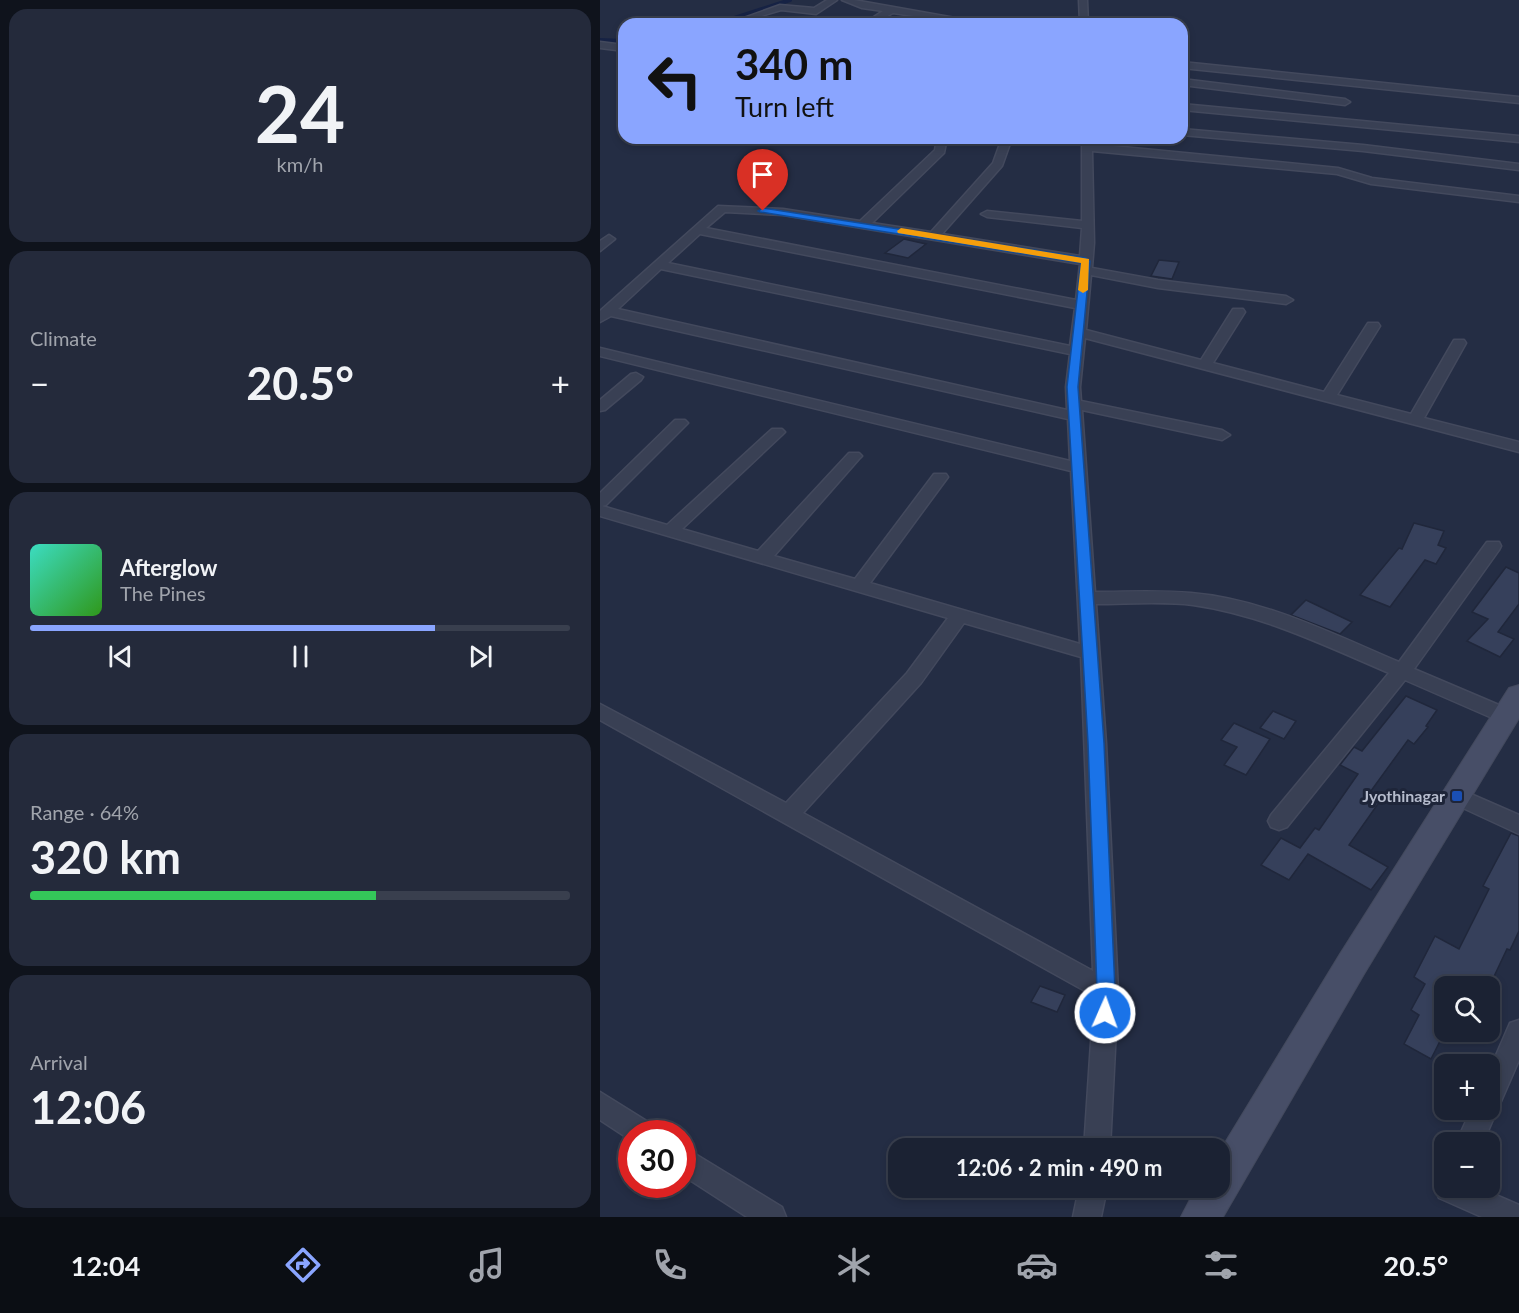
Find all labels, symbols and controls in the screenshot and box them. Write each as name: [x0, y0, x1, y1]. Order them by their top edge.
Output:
text: 340 m: [735, 39, 853, 89]
icon: left: [636, 42, 714, 120]
text: 24: [255, 66, 345, 160]
text: Turn left: [735, 90, 834, 123]
pin: [737, 149, 788, 211]
text: km/h: [277, 152, 323, 176]
icon: arrive: [746, 158, 779, 191]
text: Climate: [30, 326, 97, 350]
text: 20.5°: [246, 356, 354, 410]
text: −: [30, 363, 49, 403]
text: +: [551, 363, 570, 403]
text: Afterglow: [120, 554, 217, 581]
text: The Pines: [120, 581, 206, 605]
icon: previous: [104, 640, 137, 673]
icon: pause: [284, 640, 317, 673]
icon: next: [464, 640, 497, 673]
place label: Jyothinagar: [1362, 786, 1445, 805]
marker: Jyothinagar: [1450, 789, 1464, 803]
text: Range · 64%: [30, 800, 139, 824]
text: 320 km: [30, 830, 181, 884]
map controls: [1434, 976, 1500, 1198]
button: search: [1434, 976, 1500, 1042]
position arrow: [1073, 981, 1137, 1045]
text: Arrival: [30, 1050, 88, 1074]
button: +: [1434, 1054, 1500, 1120]
text: 12:06: [30, 1080, 146, 1134]
speed limit sign: 30: [618, 1120, 696, 1198]
button: −: [1434, 1132, 1500, 1198]
text: 12:06 · 2 min · 490 m: [956, 1154, 1162, 1181]
icon: directions: [282, 1244, 324, 1286]
icon: music: [466, 1244, 508, 1286]
icon: phone: [649, 1244, 691, 1286]
icon: climate: [833, 1244, 875, 1286]
icon: car: [1016, 1244, 1058, 1286]
icon: filters: [1200, 1244, 1242, 1286]
text: 12:04: [71, 1249, 140, 1282]
text: 20.5°: [1384, 1249, 1448, 1282]

